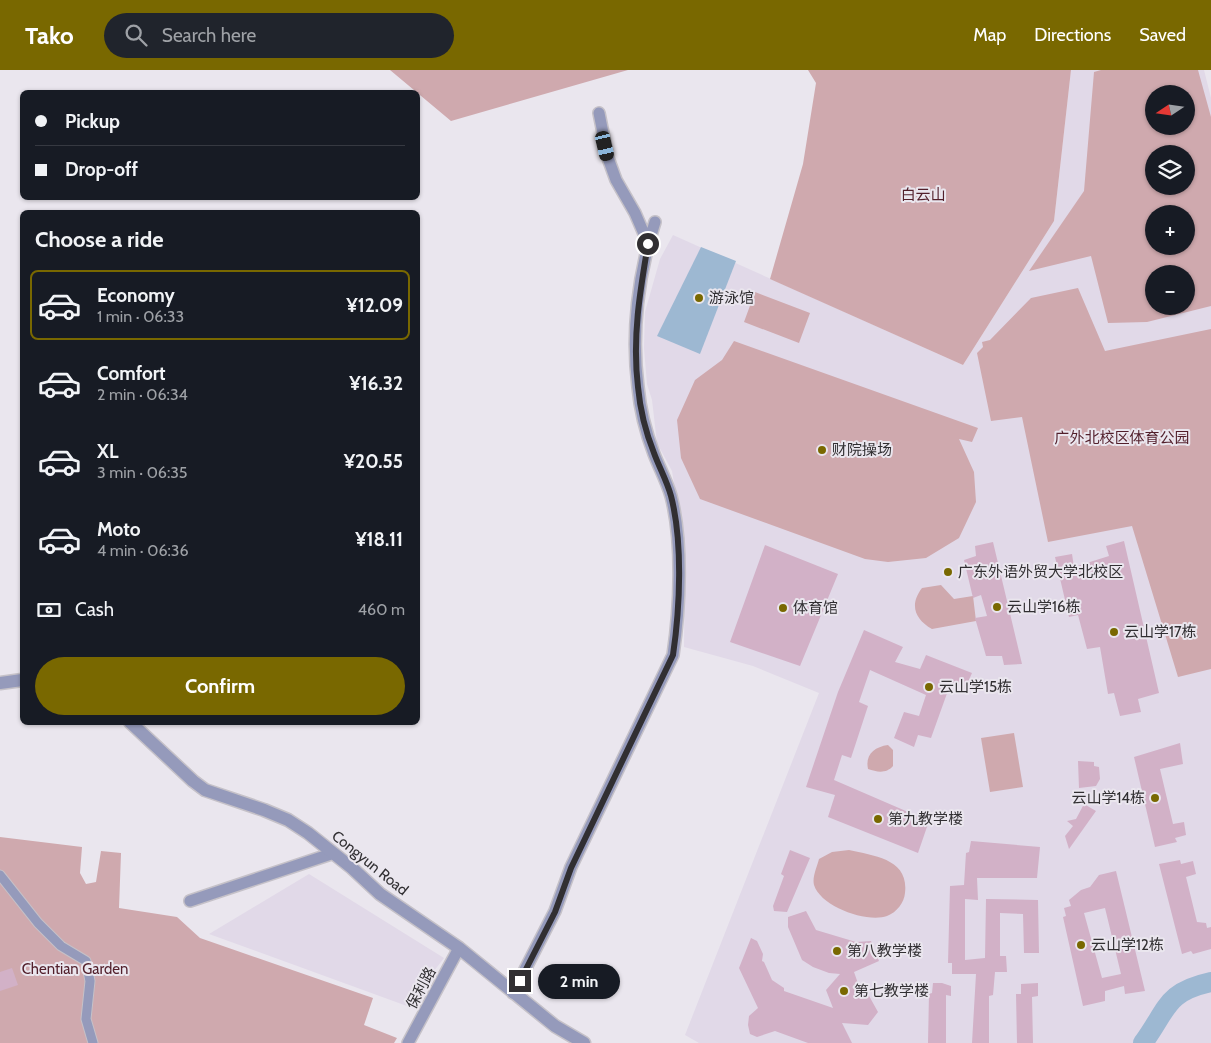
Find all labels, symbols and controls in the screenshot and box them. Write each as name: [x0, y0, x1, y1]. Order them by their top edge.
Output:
search box: [104, 13, 454, 58]
text: Tako: [25, 21, 74, 50]
icon: search: [122, 21, 150, 49]
text: Search here: [162, 24, 256, 47]
text: Map: [973, 24, 1006, 46]
text: Directions: [1034, 24, 1111, 46]
text: Saved: [1139, 24, 1186, 46]
north arrow: [1145, 85, 1195, 135]
map controls: [1145, 85, 1195, 315]
text: Pickup: [65, 110, 120, 133]
car: [594, 130, 615, 162]
button: layers: [1145, 145, 1195, 195]
text: Drop-off: [65, 158, 138, 181]
park label: 白云山: [900, 186, 946, 204]
button: +: [1145, 205, 1195, 255]
text: Choose a ride: [35, 226, 164, 253]
route start: [637, 233, 659, 255]
button: −: [1145, 265, 1195, 315]
icon: car: [37, 283, 82, 328]
text: Economy: [97, 284, 175, 307]
place label: 游泳馆: [709, 289, 754, 307]
marker: 游泳馆: [693, 292, 705, 304]
text: ¥12.09: [346, 294, 403, 317]
text: 1 min · 06:33: [97, 307, 184, 326]
icon: car: [37, 361, 82, 406]
text: Comfort: [97, 362, 166, 385]
text: ¥16.32: [349, 372, 403, 395]
text: 2 min · 06:34: [97, 385, 188, 404]
park label: 广外北校区体育公园: [1054, 429, 1190, 447]
icon: car: [37, 439, 82, 484]
text: XL: [97, 440, 118, 463]
place label: 财院操场: [832, 441, 892, 459]
marker: 财院操场: [816, 444, 828, 456]
text: ¥20.55: [344, 450, 403, 473]
text: 3 min · 06:35: [97, 463, 188, 482]
icon: car: [37, 517, 82, 562]
text: Moto: [97, 518, 141, 541]
text: ¥18.11: [355, 528, 403, 551]
text: 4 min · 06:36: [97, 541, 189, 560]
place label: 广东外语外贸大学北校区: [958, 563, 1123, 581]
marker: 广东外语外贸大学北校区: [942, 566, 954, 578]
icon: cash: [35, 596, 63, 624]
text: Cash: [75, 598, 114, 621]
place label: 云山学16栋: [1007, 598, 1080, 616]
place label: 体育馆: [793, 599, 838, 617]
text: 460 m: [358, 600, 405, 619]
marker: 云山学16栋: [991, 601, 1003, 613]
marker: 体育馆: [777, 602, 789, 614]
place label: 云山学17栋: [1124, 623, 1196, 641]
marker: 云山学17栋: [1108, 626, 1120, 638]
button: Confirm: [35, 657, 405, 715]
place label: 云山学15栋: [939, 678, 1012, 696]
marker: 云山学15栋: [923, 681, 935, 693]
place label: 云山学14栋: [1071, 789, 1145, 807]
marker: 云山学14栋: [1149, 792, 1161, 804]
place label: 第九教学楼: [888, 810, 963, 828]
marker: 第九教学楼: [872, 813, 884, 825]
street label: Congyun Road: [328, 827, 412, 899]
place label: 云山学12栋: [1091, 936, 1164, 954]
marker: 云山学12栋: [1075, 939, 1087, 951]
place label: 第八教学楼: [847, 942, 922, 960]
marker: 第八教学楼: [831, 945, 843, 957]
park label: Chentian Garden: [22, 960, 128, 978]
street label: 保利路: [402, 964, 440, 1012]
callout: 2 min: [538, 964, 620, 998]
route end: [509, 970, 531, 992]
text: 2 min: [560, 972, 598, 991]
place label: 第七教学楼: [854, 982, 929, 1000]
marker: 第七教学楼: [838, 985, 850, 997]

